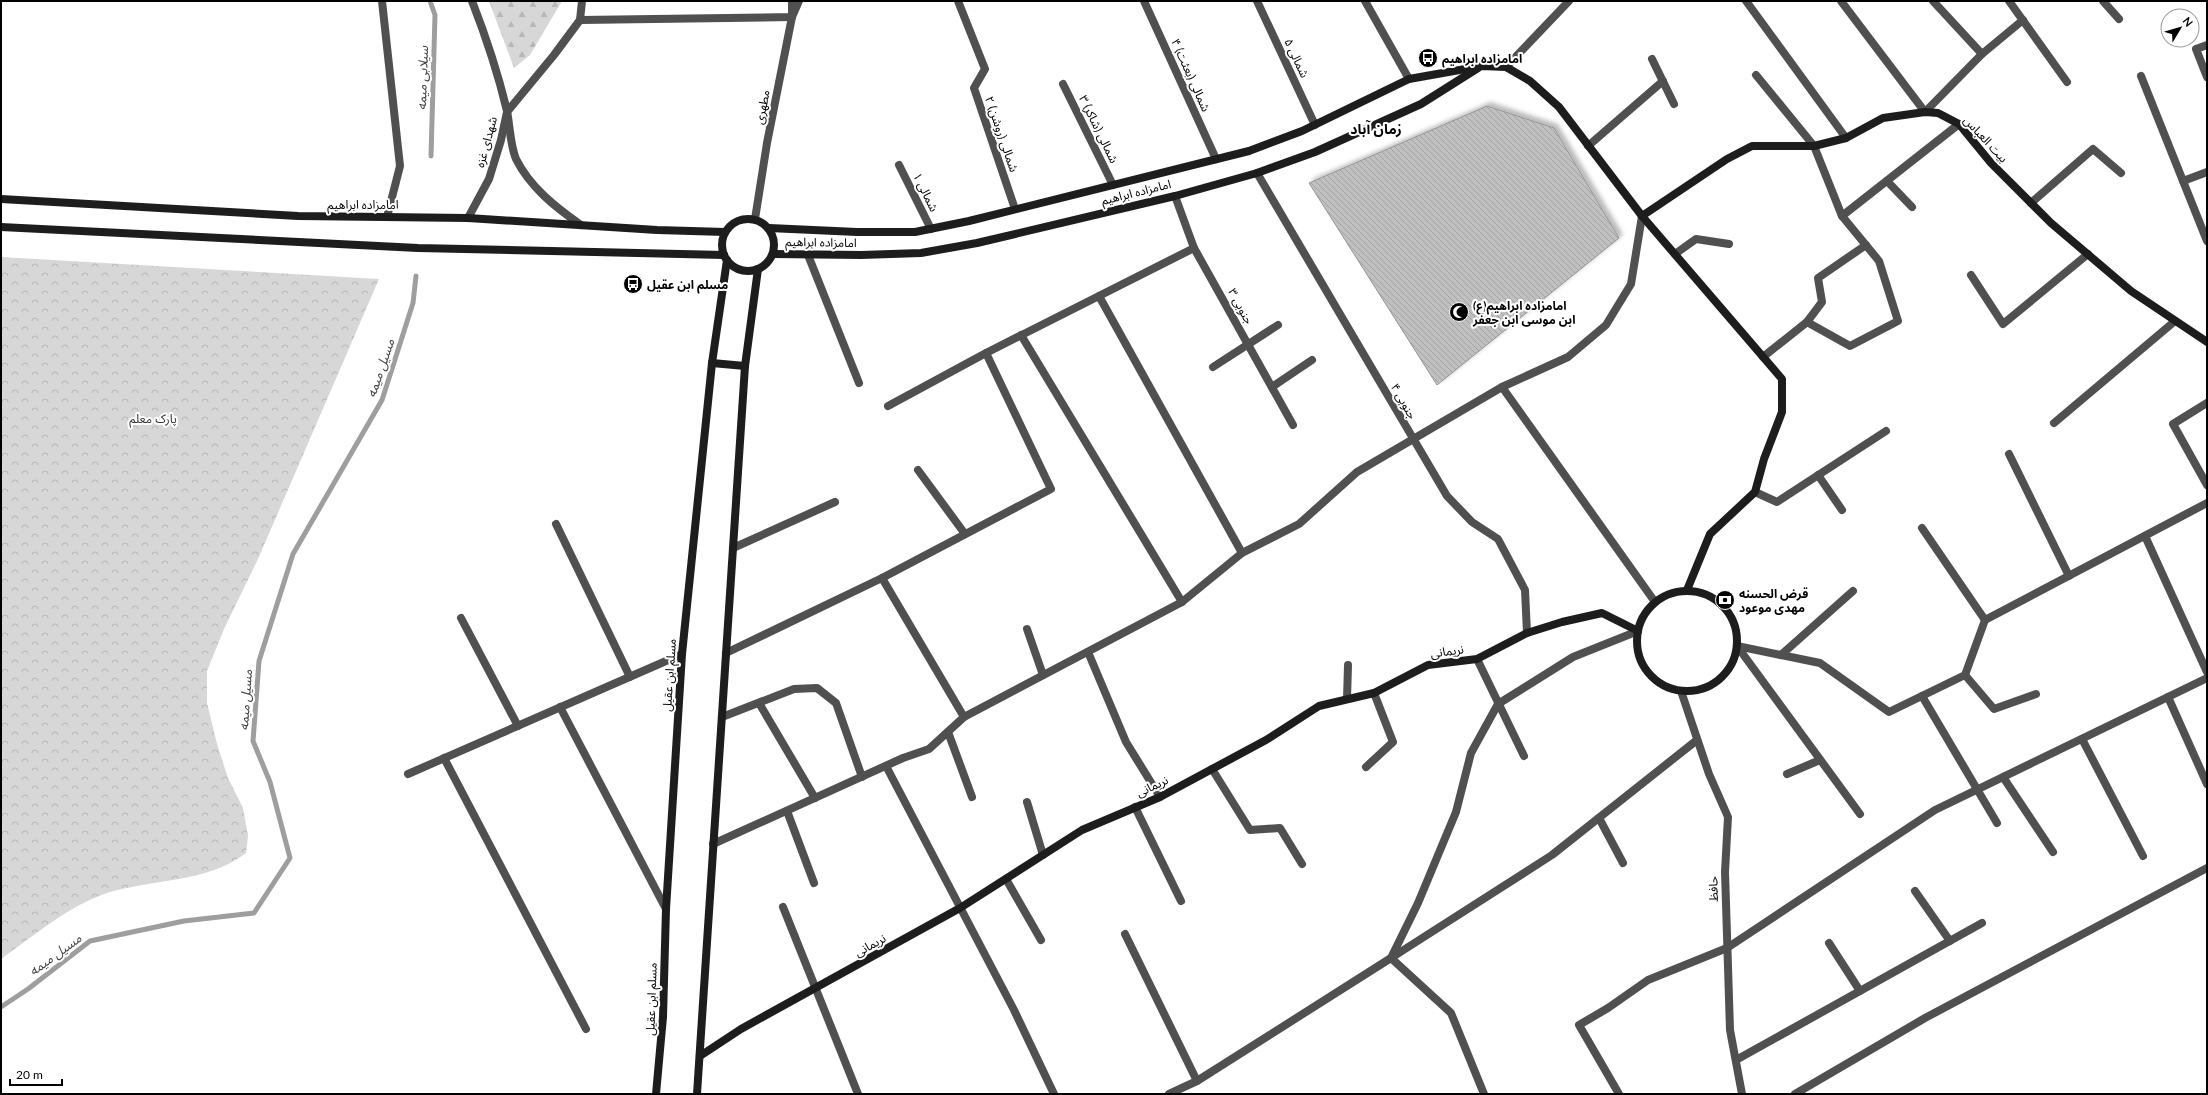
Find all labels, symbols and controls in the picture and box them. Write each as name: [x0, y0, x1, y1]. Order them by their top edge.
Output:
north arrow: [2160, 8, 2200, 48]
text: N: [2181, 14, 2196, 29]
street label: ۴ شمالی (بعثت): [1168, 36, 1214, 114]
street label: ۵ شمالی: [1281, 36, 1313, 80]
water label: سیلابی میمه: [413, 45, 432, 111]
bus stop icon: امامزاده ابراهیم: [1417, 47, 1439, 69]
place label: امامزاده ابراهیم: [1442, 51, 1522, 68]
street label: مطهری: [751, 88, 773, 126]
street label: ۳ شمالی (شاکر): [1076, 93, 1122, 165]
street label: ۲ شمالی (روشن): [982, 94, 1022, 174]
street label: بیت العباس: [1961, 113, 2011, 165]
street label: شهدای غزه: [472, 115, 500, 169]
district label: زمان آباد: [1350, 120, 1402, 138]
street label: ۱ شمالی: [910, 170, 942, 214]
street label: امامزاده ابراهیم: [1100, 176, 1173, 210]
street label: امامزاده ابراهیم: [327, 197, 399, 214]
street label: امامزاده ابراهیم: [785, 234, 857, 252]
bus stop icon: مسلم ابن عقیل: [622, 273, 644, 295]
place label: مسلم ابن عقیل: [647, 277, 728, 294]
street label: ۳ جنوبی: [1225, 285, 1257, 327]
place label: (ع)امامزاده ابراهیم ابن موسی ابن جعفر: [1472, 298, 1575, 327]
mosque icon: (ع)امامزاده ابراهیم ابن موسی ابن جعفر: [1448, 301, 1470, 323]
water label: مسیل میمه: [363, 337, 398, 400]
street label: ۴ جنوبی: [1388, 380, 1420, 422]
park label: پارک معلم: [129, 411, 177, 428]
place label: قرض الحسنه مهدی موعود: [1739, 586, 1808, 615]
bank icon: قرض الحسنه مهدی موعود: [1714, 589, 1736, 611]
street label: مسلم ابن عقیل: [659, 638, 681, 712]
street label: نریمانی: [1429, 641, 1465, 661]
water label: مسیل میمه: [235, 669, 256, 731]
street label: نریمانی: [1134, 772, 1170, 800]
street label: حافظ: [1705, 876, 1721, 902]
water label: مسیل میمه: [26, 930, 85, 979]
street label: نریمانی: [852, 930, 888, 960]
street label: مسلم ابن عقیل: [642, 962, 662, 1036]
scale bar: [10, 1061, 62, 1087]
text: 20 m: [16, 1067, 43, 1082]

